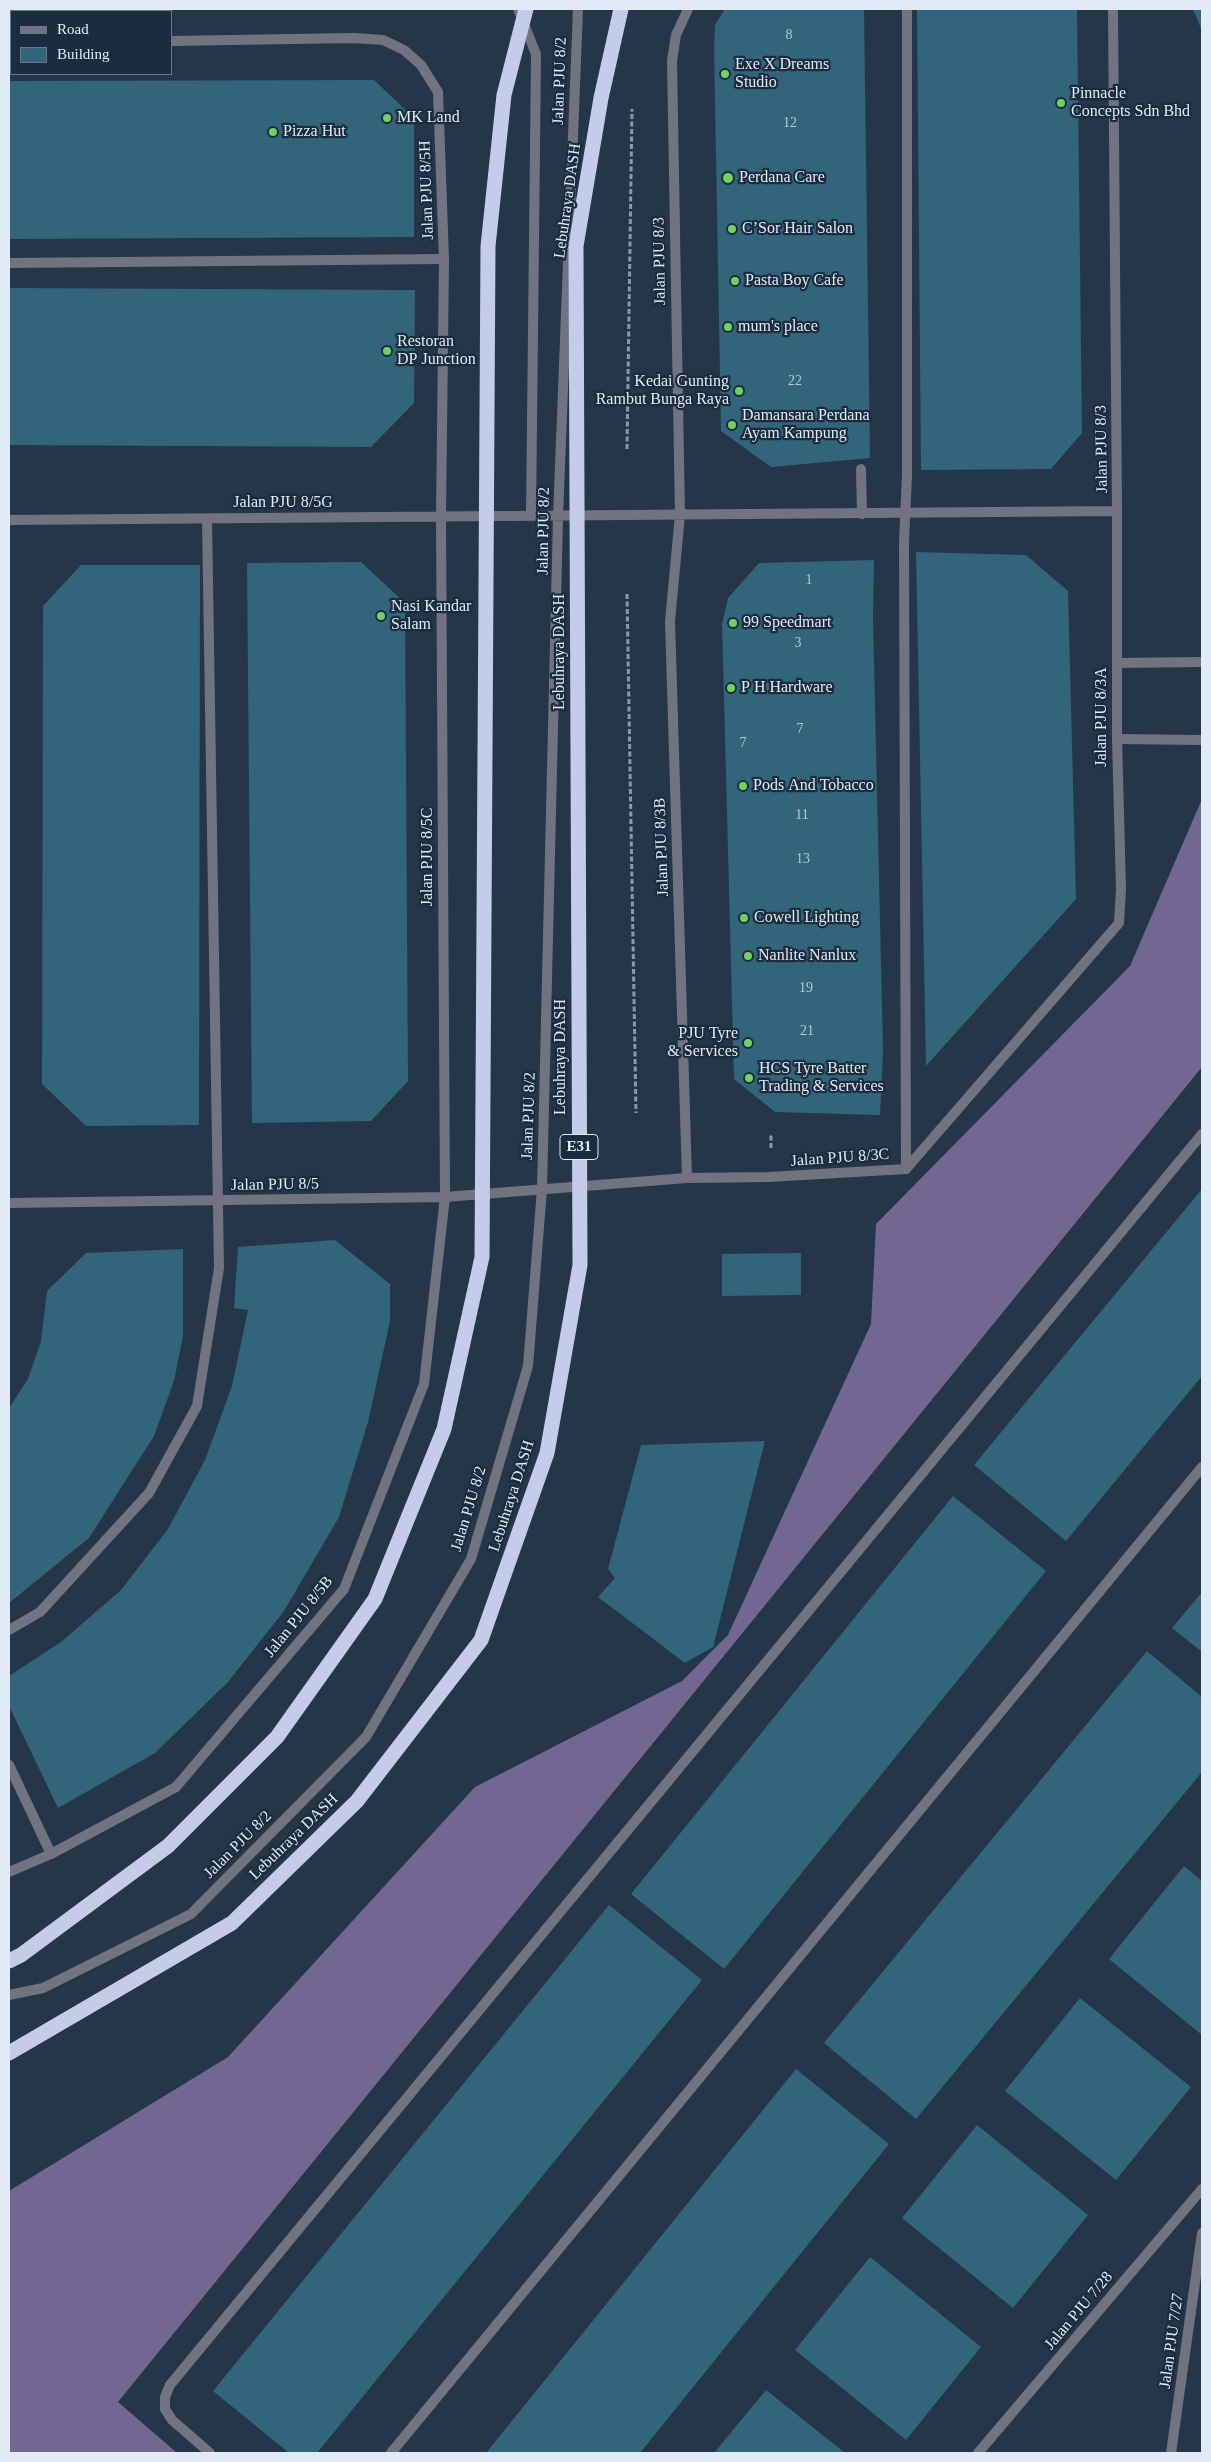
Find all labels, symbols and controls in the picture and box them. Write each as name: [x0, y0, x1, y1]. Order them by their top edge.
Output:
legend: [10, 10, 172, 75]
text: Road: [57, 21, 89, 37]
house number: 8: [786, 27, 792, 43]
street label: Jalan PJU 8/2: [549, 37, 571, 125]
text: Building: [57, 46, 110, 62]
place label: Exe X Dreams Studio: [735, 55, 829, 93]
marker: Exe X Dreams Studio: [719, 68, 731, 80]
place label: Pinnacle Concepts Sdn Bhd: [1071, 84, 1190, 122]
marker: Pinnacle Concepts Sdn Bhd: [1055, 97, 1067, 109]
place label: MK Land: [397, 108, 460, 128]
marker: MK Land: [381, 112, 393, 124]
house number: 12: [783, 115, 797, 131]
place label: Pizza Hut: [283, 122, 346, 142]
marker: Pizza Hut: [267, 126, 279, 138]
street label: Jalan PJU 8/5H: [416, 140, 438, 240]
street label: Lebuhraya DASH: [550, 142, 586, 260]
place label: Perdana Care: [739, 168, 825, 188]
marker: Perdana Care: [721, 171, 735, 185]
street label: Jalan PJU 8/3: [650, 217, 670, 305]
place label: C’Sor Hair Salon: [742, 219, 853, 239]
marker: C’Sor Hair Salon: [726, 223, 738, 235]
place label: Pasta Boy Cafe: [745, 271, 844, 291]
marker: Pasta Boy Cafe: [729, 275, 741, 287]
place label: mum's place: [738, 317, 818, 337]
marker: mum's place: [722, 321, 734, 333]
place label: Restoran DP Junction: [397, 332, 476, 370]
marker: Restoran DP Junction: [381, 345, 393, 357]
place label: Kedai Gunting Rambut Bunga Raya: [596, 372, 729, 410]
house number: 22: [788, 373, 802, 389]
marker: Kedai Gunting Rambut Bunga Raya: [733, 385, 745, 397]
street label: Jalan PJU 8/3: [1092, 405, 1112, 493]
place label: Damansara Perdana Ayam Kampung: [742, 406, 869, 444]
marker: Damansara Perdana Ayam Kampung: [726, 419, 738, 431]
street label: Jalan PJU 8/2: [534, 487, 554, 575]
street label: Jalan PJU 8/5G: [233, 493, 333, 513]
house number: 1: [806, 572, 812, 588]
street label: Lebuhraya DASH: [550, 594, 570, 710]
place label: Nasi Kandar Salam: [391, 597, 471, 635]
marker: Nasi Kandar Salam: [375, 610, 387, 622]
place label: 99 Speedmart: [743, 613, 831, 633]
marker: 99 Speedmart: [727, 617, 739, 629]
house number: 3: [794, 635, 801, 651]
street label: Jalan PJU 8/3A: [1092, 667, 1112, 767]
place label: P H Hardware: [741, 678, 833, 698]
marker: P H Hardware: [725, 682, 737, 694]
house number: 7: [796, 721, 804, 737]
house number: 7: [740, 735, 746, 751]
place label: Pods And Tobacco: [753, 776, 874, 796]
marker: Pods And Tobacco: [737, 780, 749, 792]
street label: Jalan PJU 8/3B: [651, 797, 673, 897]
house number: 11: [795, 807, 809, 823]
street label: Jalan PJU 8/5C: [418, 808, 438, 906]
house number: 13: [796, 851, 810, 867]
place label: Cowell Lighting: [754, 908, 859, 928]
marker: Cowell Lighting: [738, 912, 750, 924]
place label: Nanlite Nanlux: [758, 946, 856, 966]
marker: Nanlite Nanlux: [742, 950, 754, 962]
house number: 19: [799, 980, 813, 996]
street label: Lebuhraya DASH: [551, 999, 571, 1115]
house number: 21: [800, 1023, 814, 1039]
place label: PJU Tyre & Services: [667, 1024, 738, 1062]
marker: PJU Tyre & Services: [742, 1037, 754, 1049]
place label: HCS Tyre Batter Trading & Services: [759, 1059, 884, 1097]
street label: Jalan PJU 8/2: [518, 1072, 540, 1160]
marker: HCS Tyre Batter Trading & Services: [743, 1072, 755, 1084]
road number: E31: [560, 1134, 598, 1160]
street label: Jalan PJU 8/3C: [790, 1145, 890, 1171]
street label: Jalan PJU 8/5: [231, 1175, 319, 1195]
street label: Lebuhraya DASH: [485, 1438, 539, 1554]
street label: Jalan PJU 8/2: [447, 1464, 491, 1554]
street label: Jalan PJU 8/5B: [260, 1573, 338, 1661]
street label: Lebuhraya DASH: [246, 1790, 342, 1884]
street label: Jalan PJU 8/2: [200, 1807, 276, 1883]
street label: Jalan PJU 7/28: [1041, 2268, 1117, 2354]
street label: Jalan PJU 7/27: [1156, 2292, 1188, 2390]

